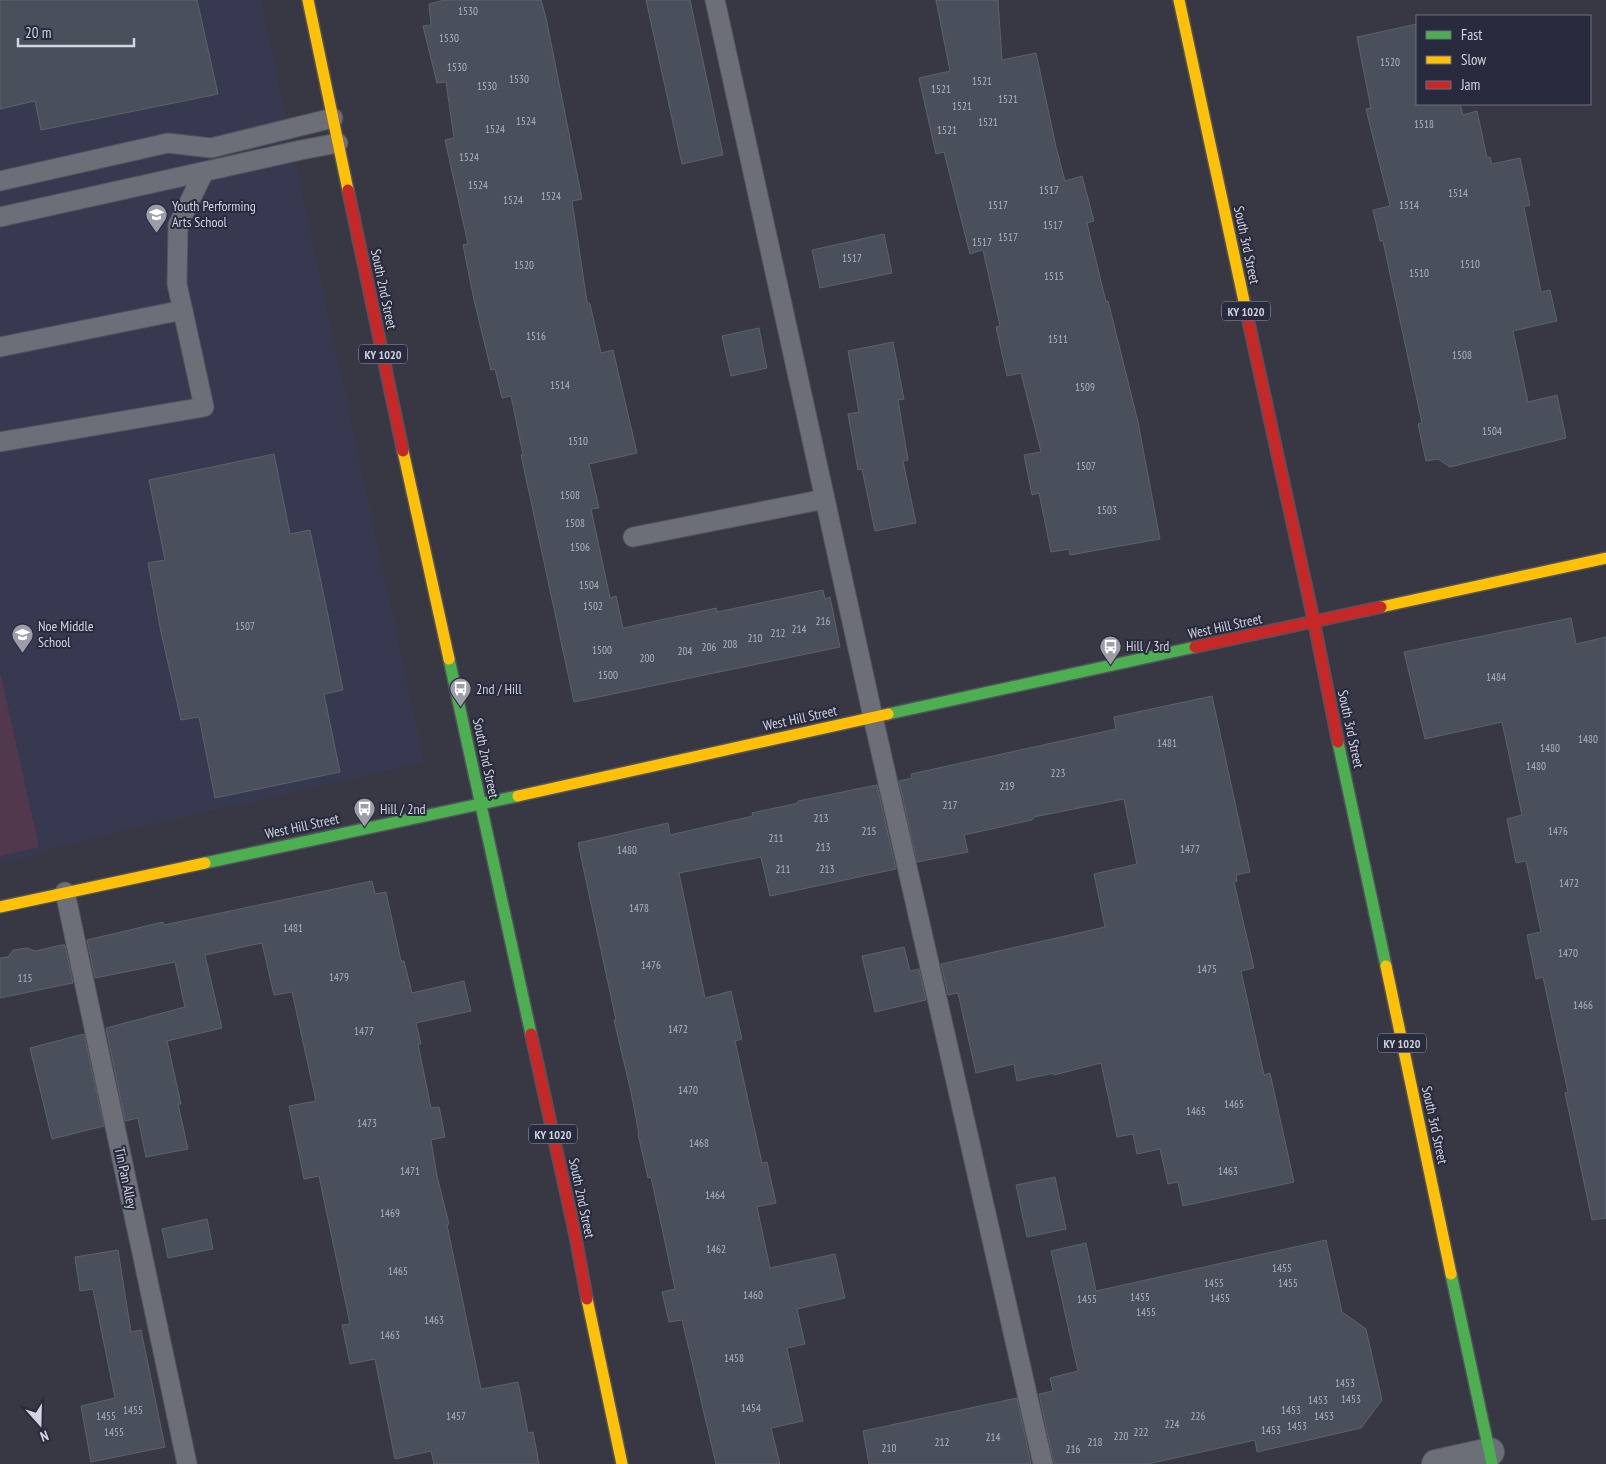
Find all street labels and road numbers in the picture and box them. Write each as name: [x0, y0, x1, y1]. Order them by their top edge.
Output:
street label: South 3rd Street: [1230, 204, 1264, 286]
street label: South 2nd Street: [367, 247, 401, 331]
road number: KY 1020: [1222, 302, 1270, 321]
road number: KY 1020: [359, 344, 407, 364]
street label: West Hill Street: [1186, 609, 1264, 643]
street label: South 3rd Street: [1334, 688, 1368, 770]
street label: West Hill Street: [761, 701, 839, 735]
street label: South 2nd Street: [469, 716, 503, 800]
street label: West Hill Street: [263, 809, 341, 843]
road number: KY 1020: [1378, 1034, 1426, 1052]
street label: South 3rd Street: [1418, 1084, 1452, 1166]
road number: KY 1020: [529, 1124, 577, 1144]
street label: Tin Pan Alley: [111, 1145, 141, 1211]
street label: South 2nd Street: [565, 1156, 599, 1240]

